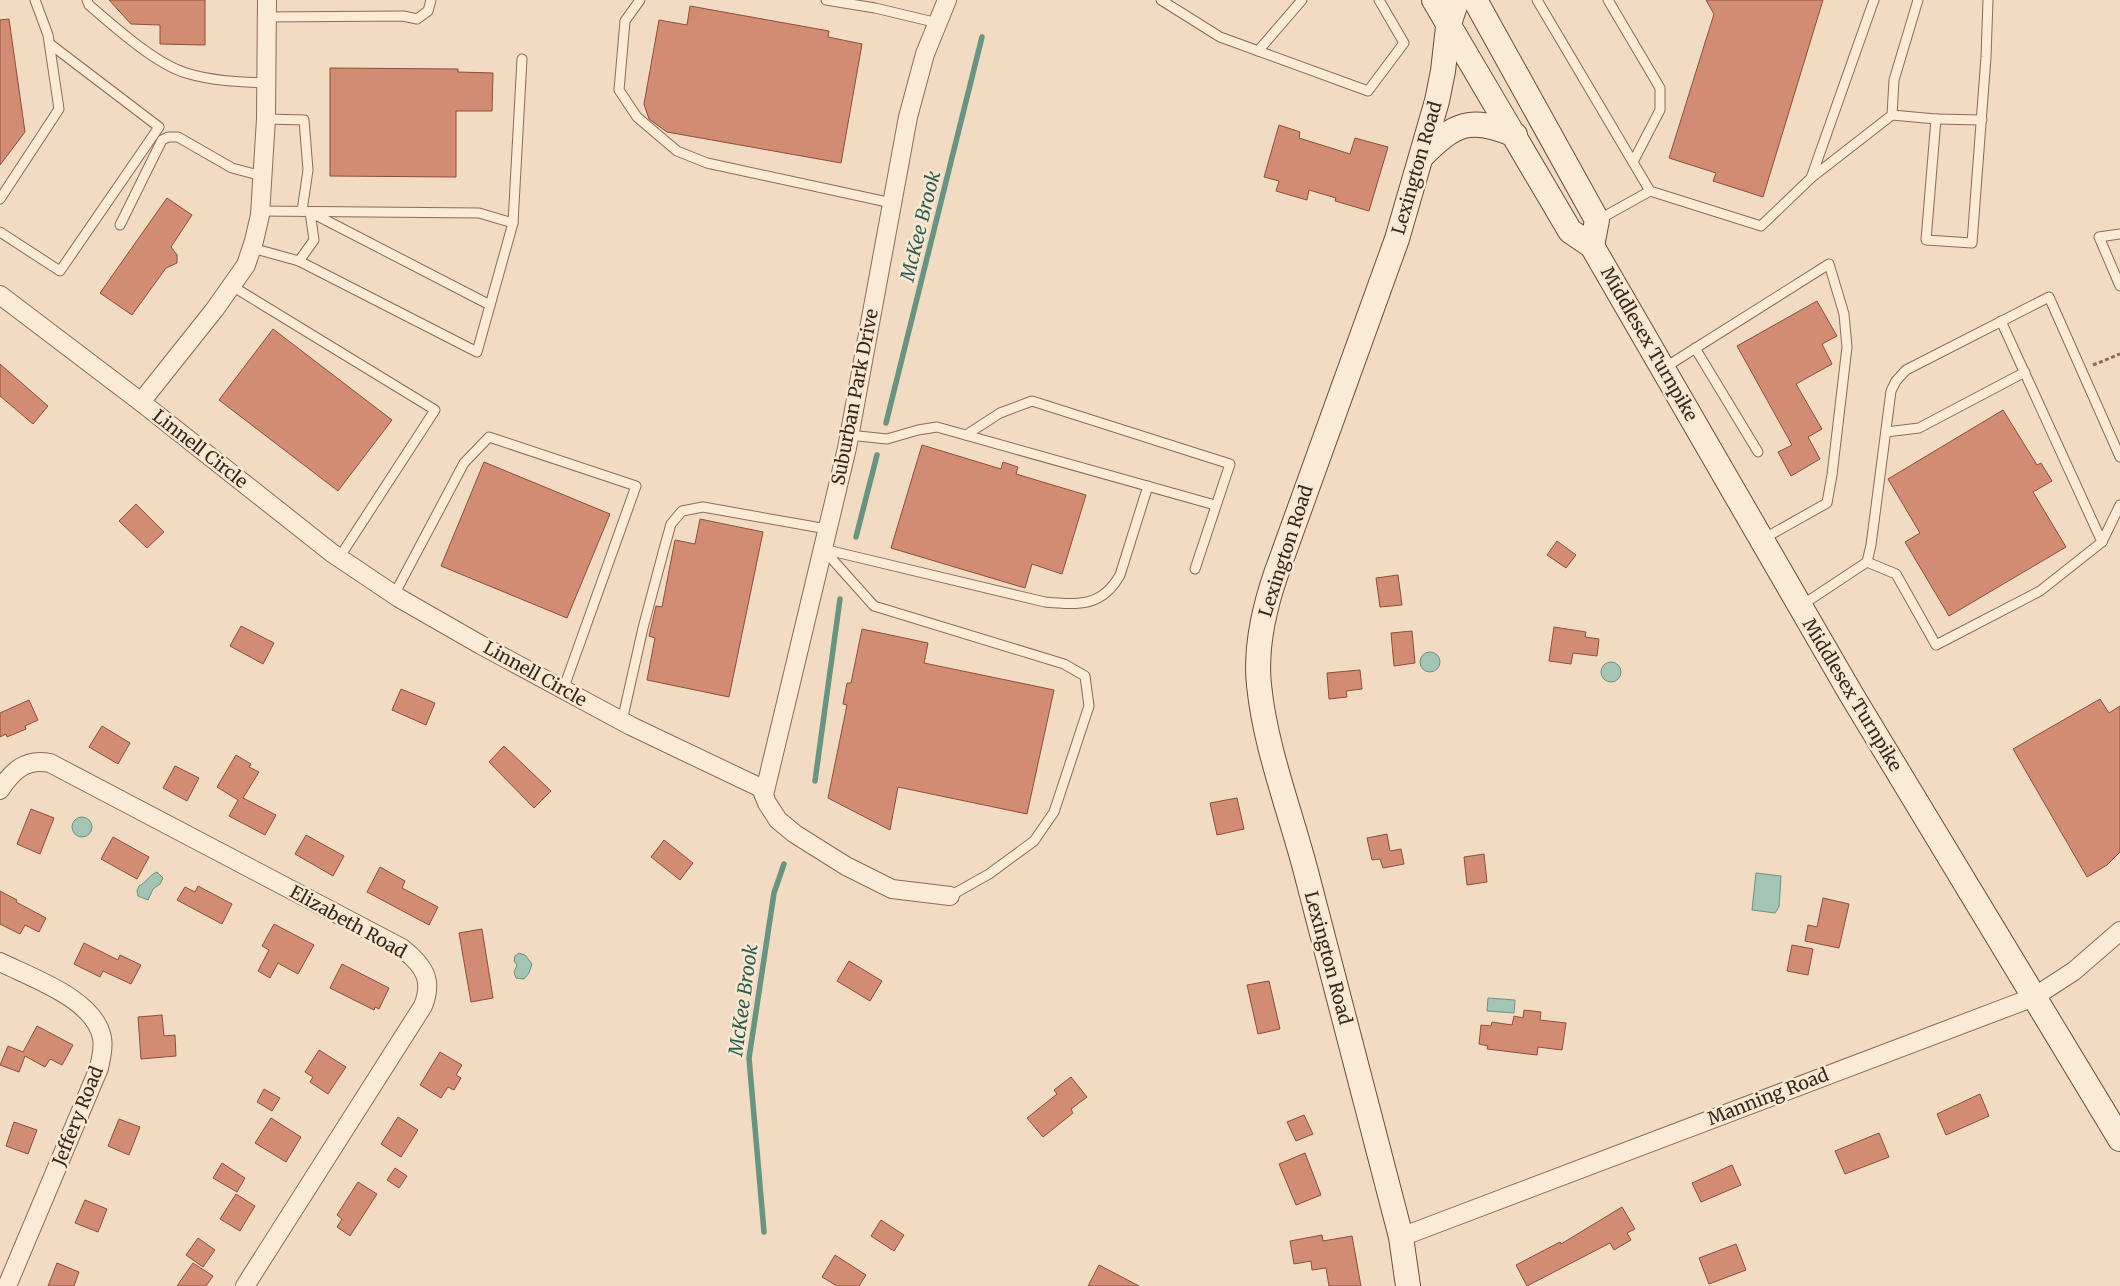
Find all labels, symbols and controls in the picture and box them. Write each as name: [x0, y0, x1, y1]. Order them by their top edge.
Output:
street label: Lexington Road: [1387, 99, 1447, 237]
water label: McKee Brook: [894, 168, 945, 285]
street label: Middlesex Turnpike: [1596, 262, 1703, 425]
street label: Suburban Park Drive: [826, 307, 883, 487]
street label: Linnell Circle: [148, 404, 252, 493]
street label: Lexington Road: [1253, 482, 1318, 620]
street label: Middlesex Turnpike: [1798, 614, 1907, 775]
street label: Linnell Circle: [480, 636, 591, 711]
street label: Elizabeth Road: [286, 880, 411, 963]
street label: Lexington Road: [1300, 889, 1357, 1027]
water label: McKee Brook: [723, 942, 763, 1058]
street label: Jeffery Road: [47, 1062, 108, 1170]
street label: Manning Road: [1704, 1063, 1832, 1130]

